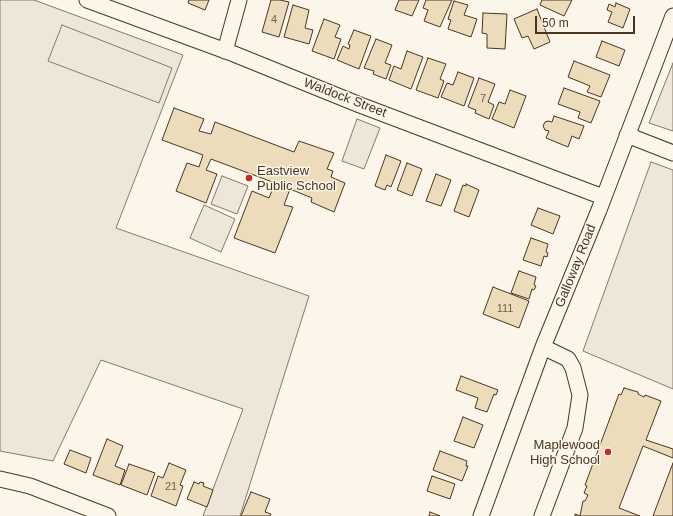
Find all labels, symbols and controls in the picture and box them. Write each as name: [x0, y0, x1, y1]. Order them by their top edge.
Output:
scale bar: [537, 8, 637, 34]
house number: 4: [271, 13, 277, 27]
text: 50 m: [542, 16, 569, 30]
street label: Waldock Street: [301, 75, 389, 121]
house number: 7: [480, 92, 486, 106]
place label: Eastview Public School: [257, 163, 336, 194]
marker: Eastview Public School: [244, 173, 254, 183]
street label: Galloway Road: [552, 222, 600, 310]
house number: 111: [497, 302, 513, 316]
place label: Maplewood High School: [530, 437, 600, 468]
marker: Maplewood High School: [603, 447, 613, 457]
house number: 21: [165, 480, 177, 494]

